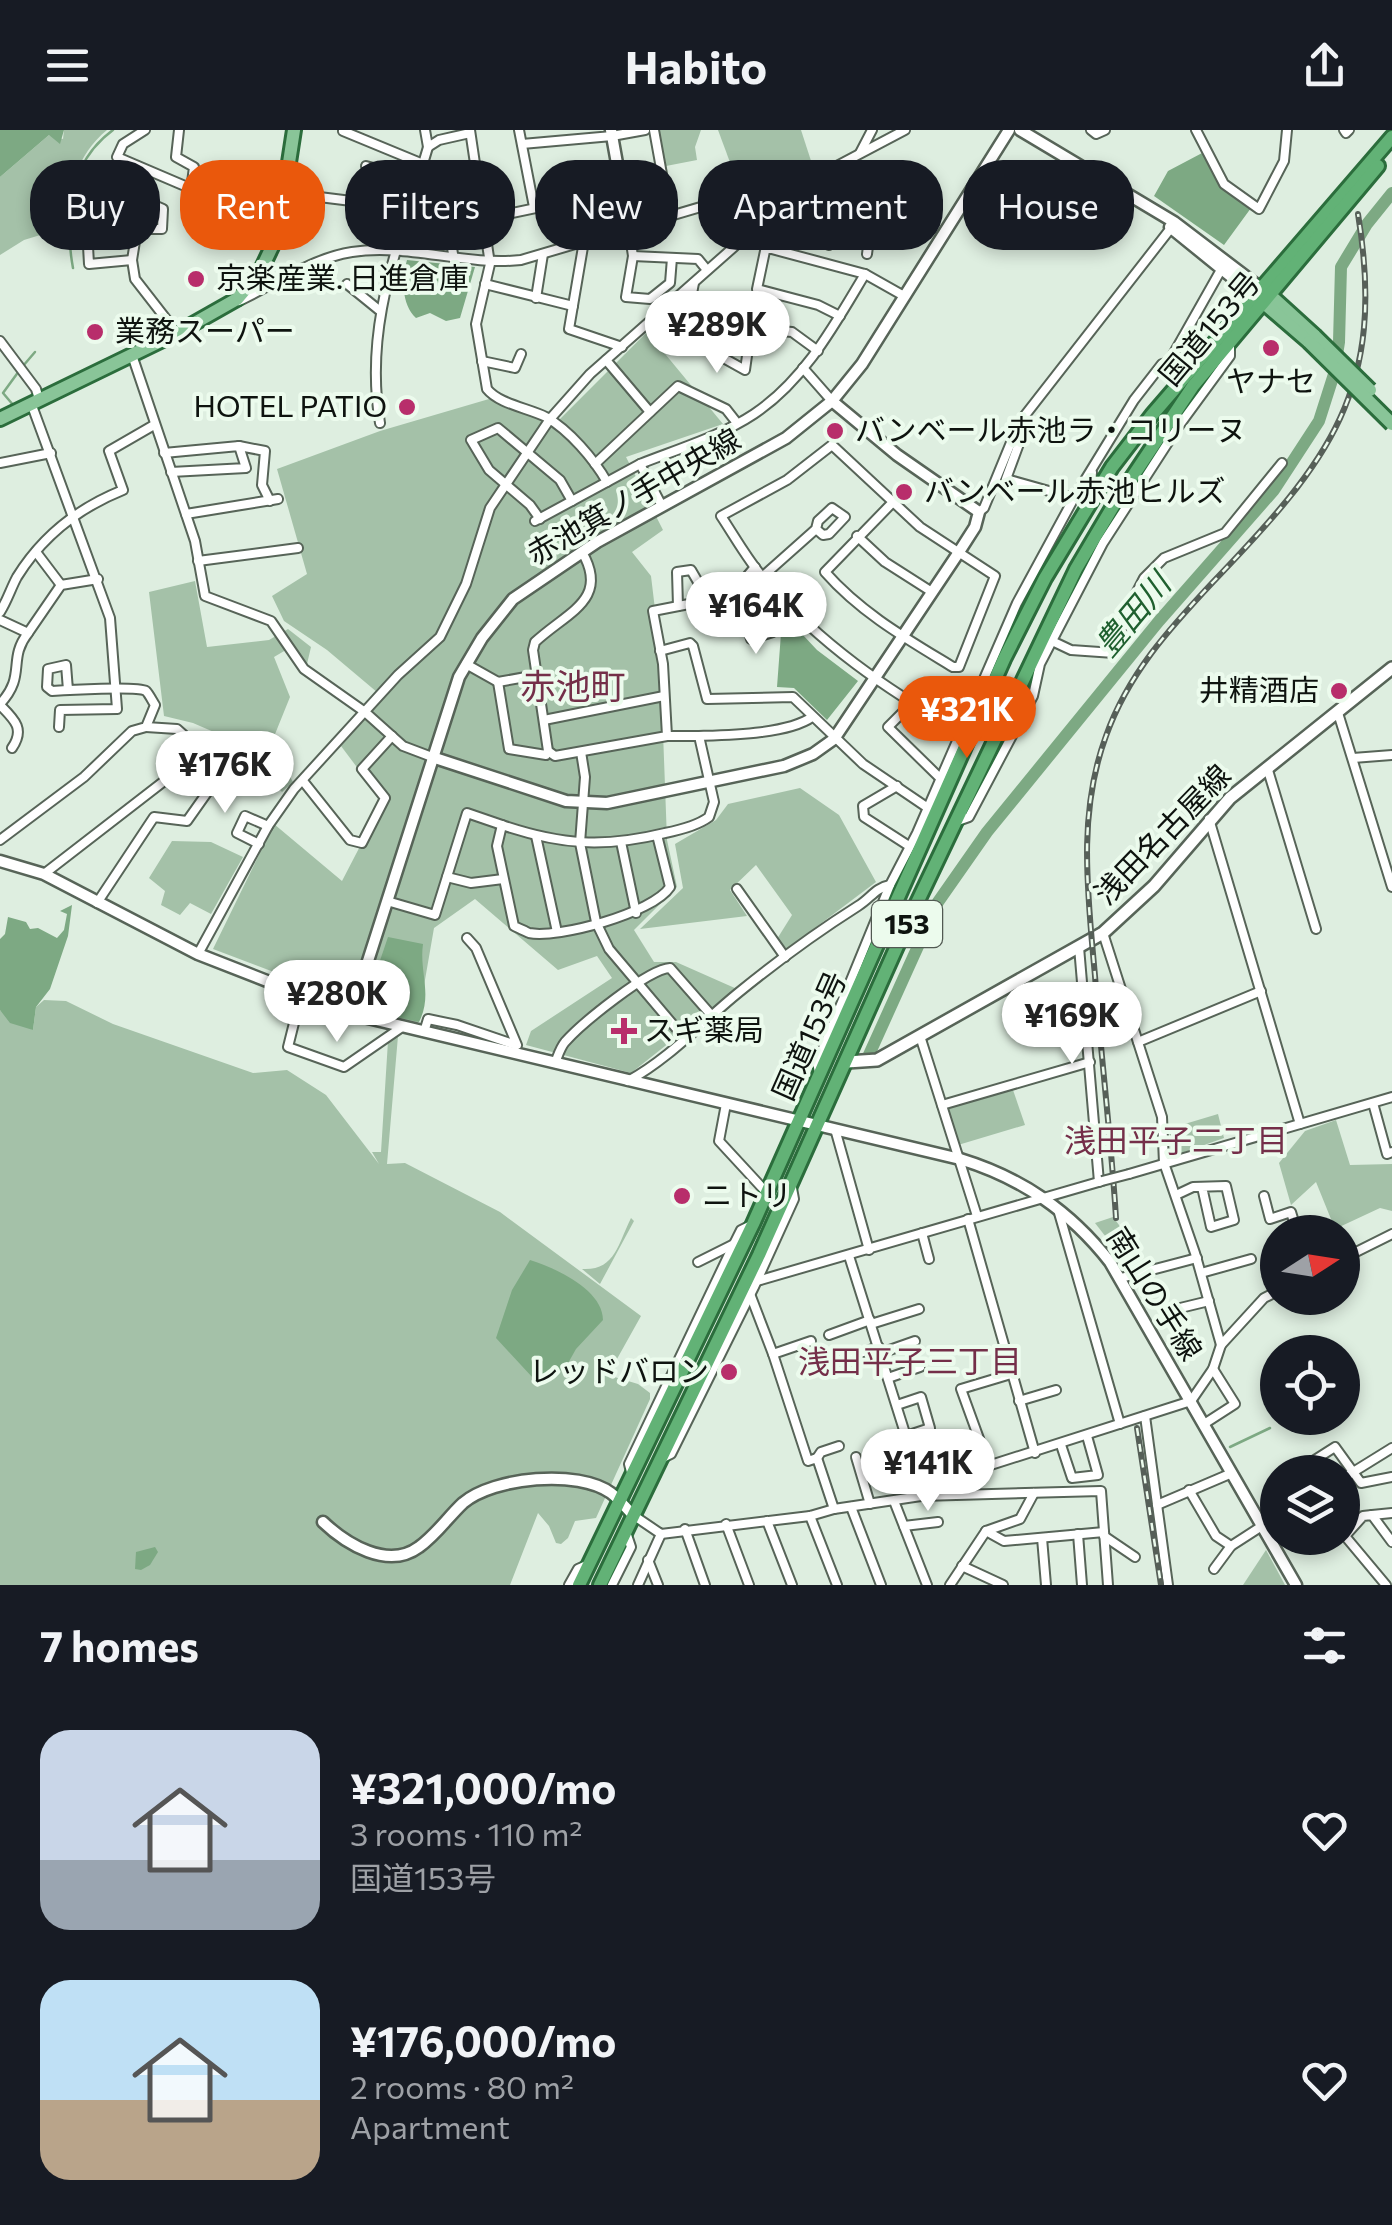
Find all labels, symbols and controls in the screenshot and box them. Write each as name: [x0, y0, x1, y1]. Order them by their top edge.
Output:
icon: menu: [40, 38, 95, 93]
text: Habito: [625, 38, 767, 93]
icon: share: [1297, 38, 1352, 93]
chip: Buy: [30, 160, 160, 250]
chip: Rent: [180, 160, 325, 250]
chip: Filters: [345, 160, 515, 250]
chip: New: [535, 160, 678, 250]
chip: Apartment: [698, 160, 943, 250]
chip: House: [963, 160, 1134, 250]
place label: 京楽産業. 日進倉庫: [216, 258, 469, 295]
street label: 国道153号: [1150, 263, 1266, 392]
marker: 京楽産業. 日進倉庫: [185, 268, 207, 290]
pin: ¥289K: [647, 291, 787, 376]
text: ¥289K: [667, 303, 767, 343]
place label: 業務スーパー: [115, 311, 295, 348]
marker: 業務スーパー: [84, 321, 106, 343]
marker: ヤナセ: [1260, 337, 1282, 359]
place label: ヤナセ: [1226, 361, 1316, 398]
place label: HOTEL PATIO: [194, 386, 387, 423]
marker: HOTEL PATIO: [396, 396, 418, 418]
place label: バンベール赤池ラ・コリーヌ: [855, 410, 1247, 447]
street label: 赤池箕ノ手中央線: [520, 419, 746, 571]
marker: バンベール赤池ラ・コリーヌ: [824, 420, 846, 442]
place label: バンベール赤池ヒルズ: [924, 471, 1226, 508]
marker: バンベール赤池ヒルズ: [893, 481, 915, 503]
water label: 豊田川: [1085, 562, 1180, 663]
pin: ¥164K: [686, 572, 826, 657]
text: ¥164K: [708, 584, 804, 624]
district label: 赤池町: [520, 663, 626, 706]
place label: 井精酒店: [1199, 670, 1319, 707]
pin: ¥321K: [897, 676, 1037, 761]
marker: 井精酒店: [1328, 680, 1350, 702]
text: ¥321K: [920, 688, 1014, 728]
pin: ¥176K: [155, 731, 295, 816]
text: ¥176K: [178, 743, 272, 783]
street label: 浅田名古屋線: [1085, 756, 1237, 911]
road number: 153: [872, 901, 942, 947]
pin: ¥280K: [267, 960, 407, 1045]
street label: 国道153号: [763, 965, 853, 1105]
text: ¥280K: [286, 972, 388, 1012]
pin: ¥169K: [1002, 982, 1142, 1067]
text: ¥169K: [1024, 994, 1120, 1034]
place label: スギ薬局: [644, 1010, 764, 1047]
marker: スギ薬局: [613, 1020, 635, 1042]
district label: 浅田平子二丁目: [1064, 1119, 1288, 1159]
place label: ニトリ: [702, 1175, 792, 1212]
marker: ニトリ: [671, 1185, 693, 1207]
north arrow: [1260, 1215, 1360, 1315]
map controls: [1260, 1215, 1360, 1555]
street label: 南山の手線: [1101, 1219, 1212, 1366]
button: locate: [1260, 1335, 1360, 1435]
district label: 浅田平子三丁目: [798, 1340, 1022, 1380]
place label: レッドバロン: [529, 1351, 709, 1388]
marker: レッドバロン: [718, 1361, 740, 1383]
pin: ¥141K: [858, 1429, 998, 1514]
text: ¥141K: [883, 1441, 973, 1481]
button: layers: [1260, 1455, 1360, 1555]
icon: filters: [1297, 1618, 1352, 1673]
text: 7 homes: [40, 1619, 199, 1671]
text: ¥321,000/mo: [350, 1761, 616, 1813]
icon: home: [120, 1770, 240, 1890]
icon: heart: [1297, 1803, 1352, 1858]
text: 3 rooms · 110 m²: [350, 1813, 582, 1853]
text: 国道153号: [350, 1857, 496, 1897]
text: ¥176,000/mo: [350, 2014, 616, 2066]
icon: home: [120, 2020, 240, 2140]
icon: heart: [1297, 2053, 1352, 2108]
text: 2 rooms · 80 m²: [350, 2066, 574, 2106]
text: Apartment: [350, 2106, 510, 2146]

